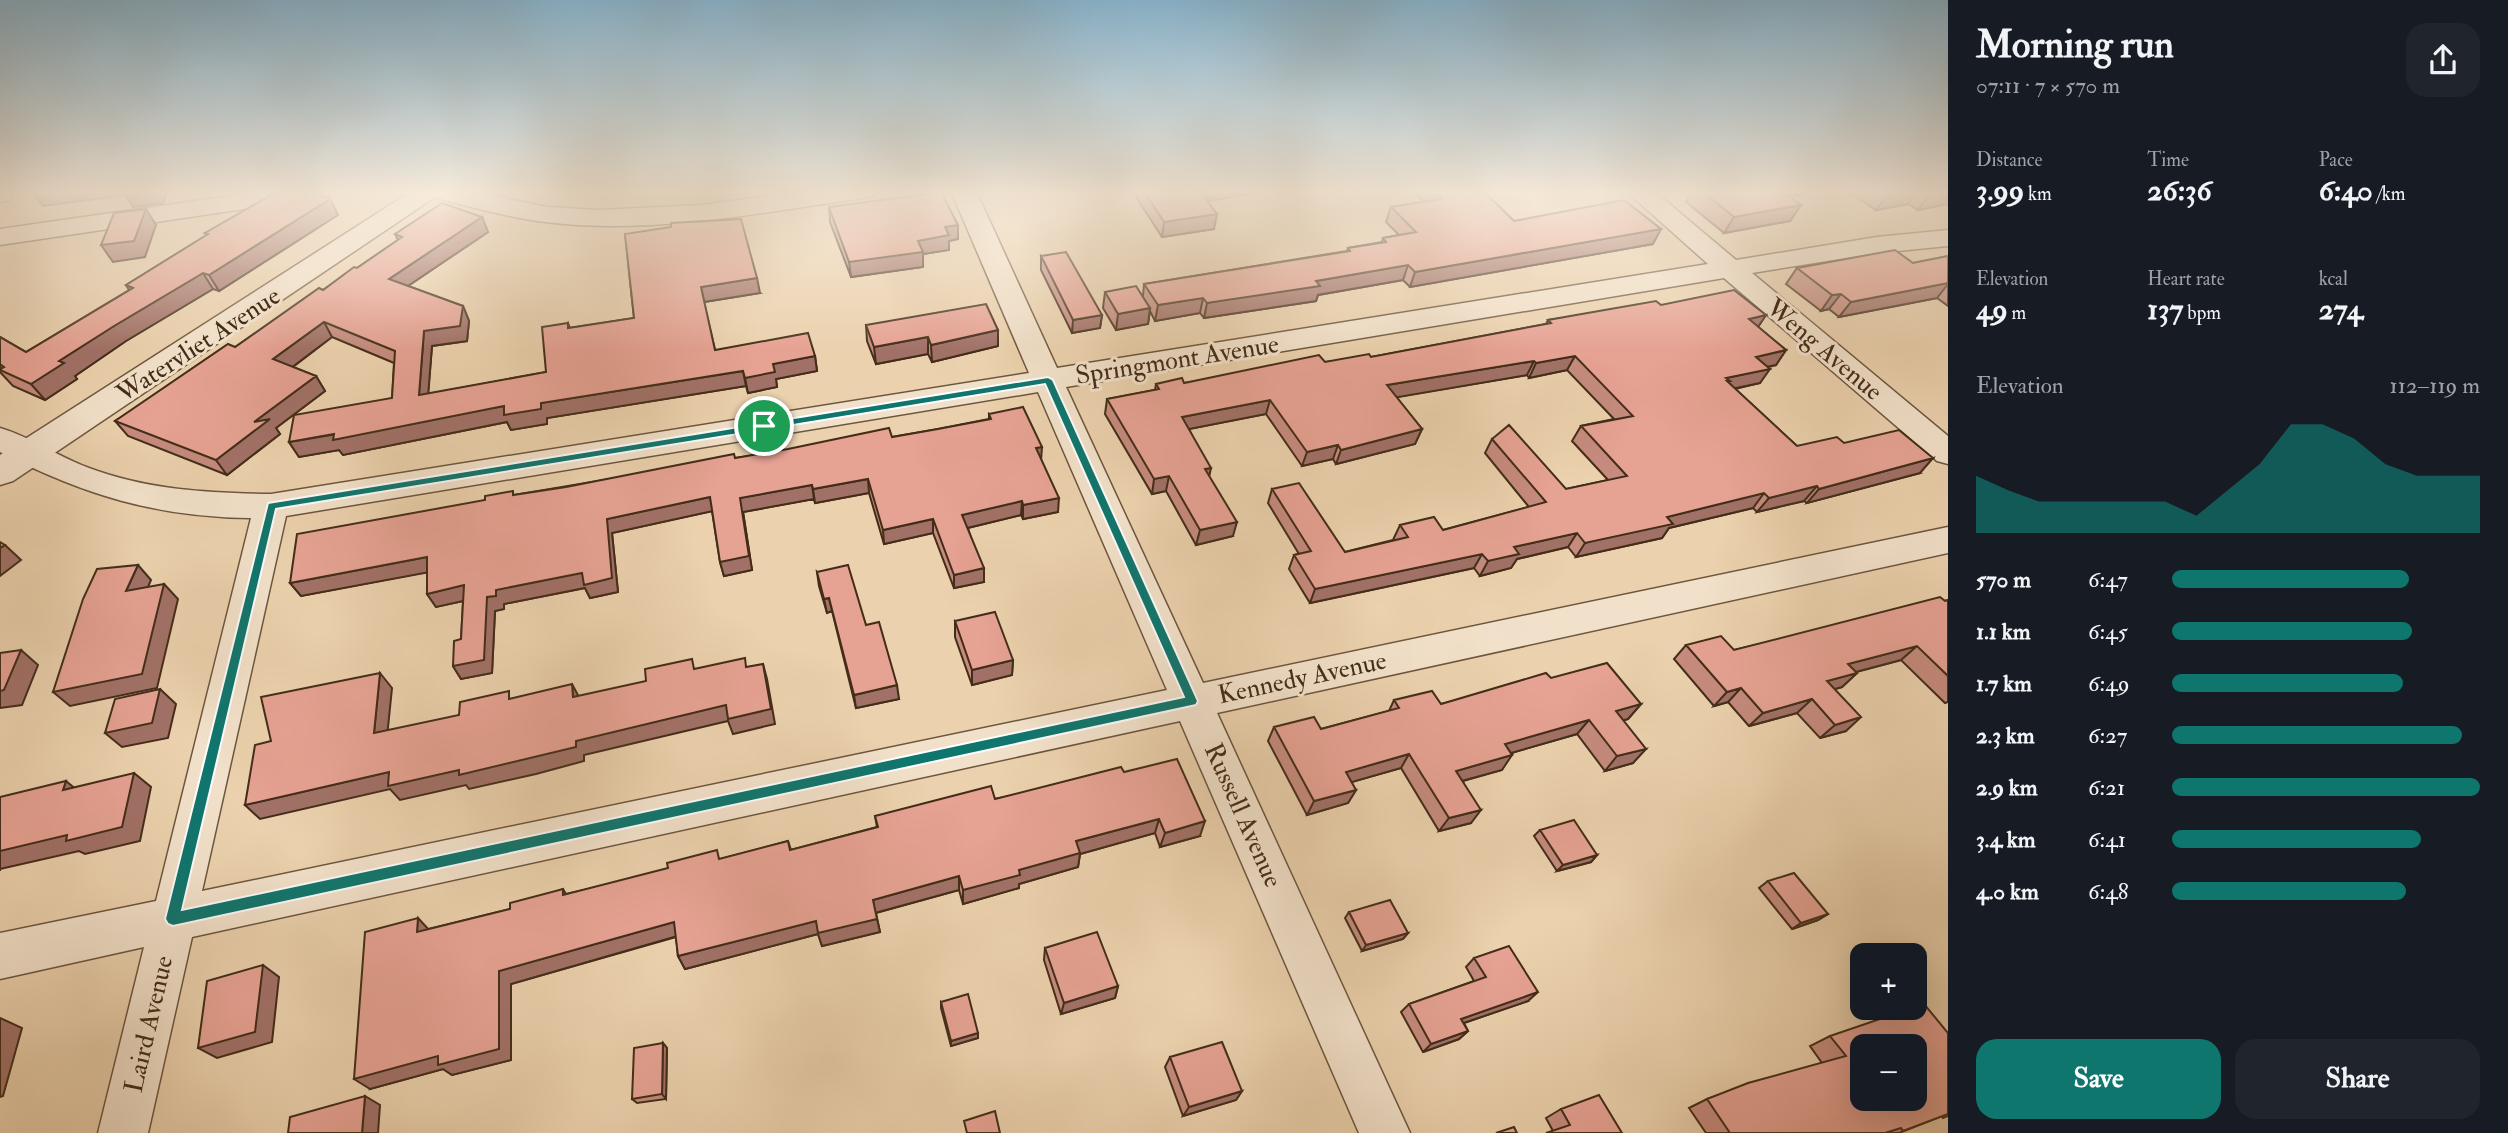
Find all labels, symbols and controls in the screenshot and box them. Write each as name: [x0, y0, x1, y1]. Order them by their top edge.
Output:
text: Morning run: [1976, 21, 2174, 69]
button: share: [2406, 23, 2480, 97]
text: 07:11 · 7 × 570 m: [1976, 71, 2120, 100]
text: Distance: [1976, 148, 2042, 172]
text: Time: [2147, 148, 2189, 172]
text: Pace: [2319, 148, 2353, 172]
text: 3.99: [1976, 172, 2024, 209]
text: 26:36: [2147, 172, 2212, 209]
text: 6:40: [2319, 172, 2373, 209]
text: km: [2024, 182, 2052, 206]
text: /km: [2373, 182, 2405, 206]
text: Elevation: [1976, 267, 2048, 291]
text: Heart rate: [2147, 267, 2225, 291]
text: kcal: [2319, 267, 2348, 291]
street label: Watervliet Avenue: [110, 280, 286, 410]
street label: Weng Avenue: [1759, 291, 1889, 408]
text: 49: [1976, 291, 2008, 328]
text: 137: [2147, 291, 2183, 328]
text: 274: [2319, 291, 2363, 328]
text: m: [2008, 301, 2026, 325]
text: bpm: [2183, 301, 2221, 325]
street label: Springmont Avenue: [1073, 328, 1281, 393]
text: Elevation: [1976, 371, 2064, 400]
text: 112–119 m: [2389, 371, 2480, 400]
pin: [734, 396, 794, 456]
icon: arrive: [745, 407, 783, 445]
text: 570 m: [1976, 565, 2031, 594]
text: 6:47: [2088, 565, 2128, 594]
text: 1.1 km: [1976, 617, 2031, 646]
text: 6:45: [2088, 617, 2128, 646]
street label: Kennedy Avenue: [1215, 644, 1389, 711]
text: 1.7 km: [1976, 669, 2032, 698]
text: 6:49: [2088, 669, 2129, 698]
text: 2.3 km: [1976, 721, 2035, 750]
text: 6:27: [2088, 721, 2127, 750]
street label: Russell Avenue: [1197, 738, 1289, 893]
text: 2.9 km: [1976, 773, 2038, 802]
text: 6:21: [2088, 773, 2125, 802]
text: 3.4 km: [1976, 825, 2036, 854]
text: 6:41: [2088, 825, 2126, 854]
text: 4.0 km: [1976, 877, 2039, 906]
text: 6:48: [2088, 877, 2128, 906]
map controls: [1850, 943, 1927, 1111]
button: +: [1850, 943, 1927, 1020]
street label: Laird Avenue: [118, 953, 180, 1096]
button: −: [1850, 1034, 1927, 1111]
button: Save: [1976, 1039, 2221, 1119]
button: Share: [2235, 1039, 2480, 1119]

